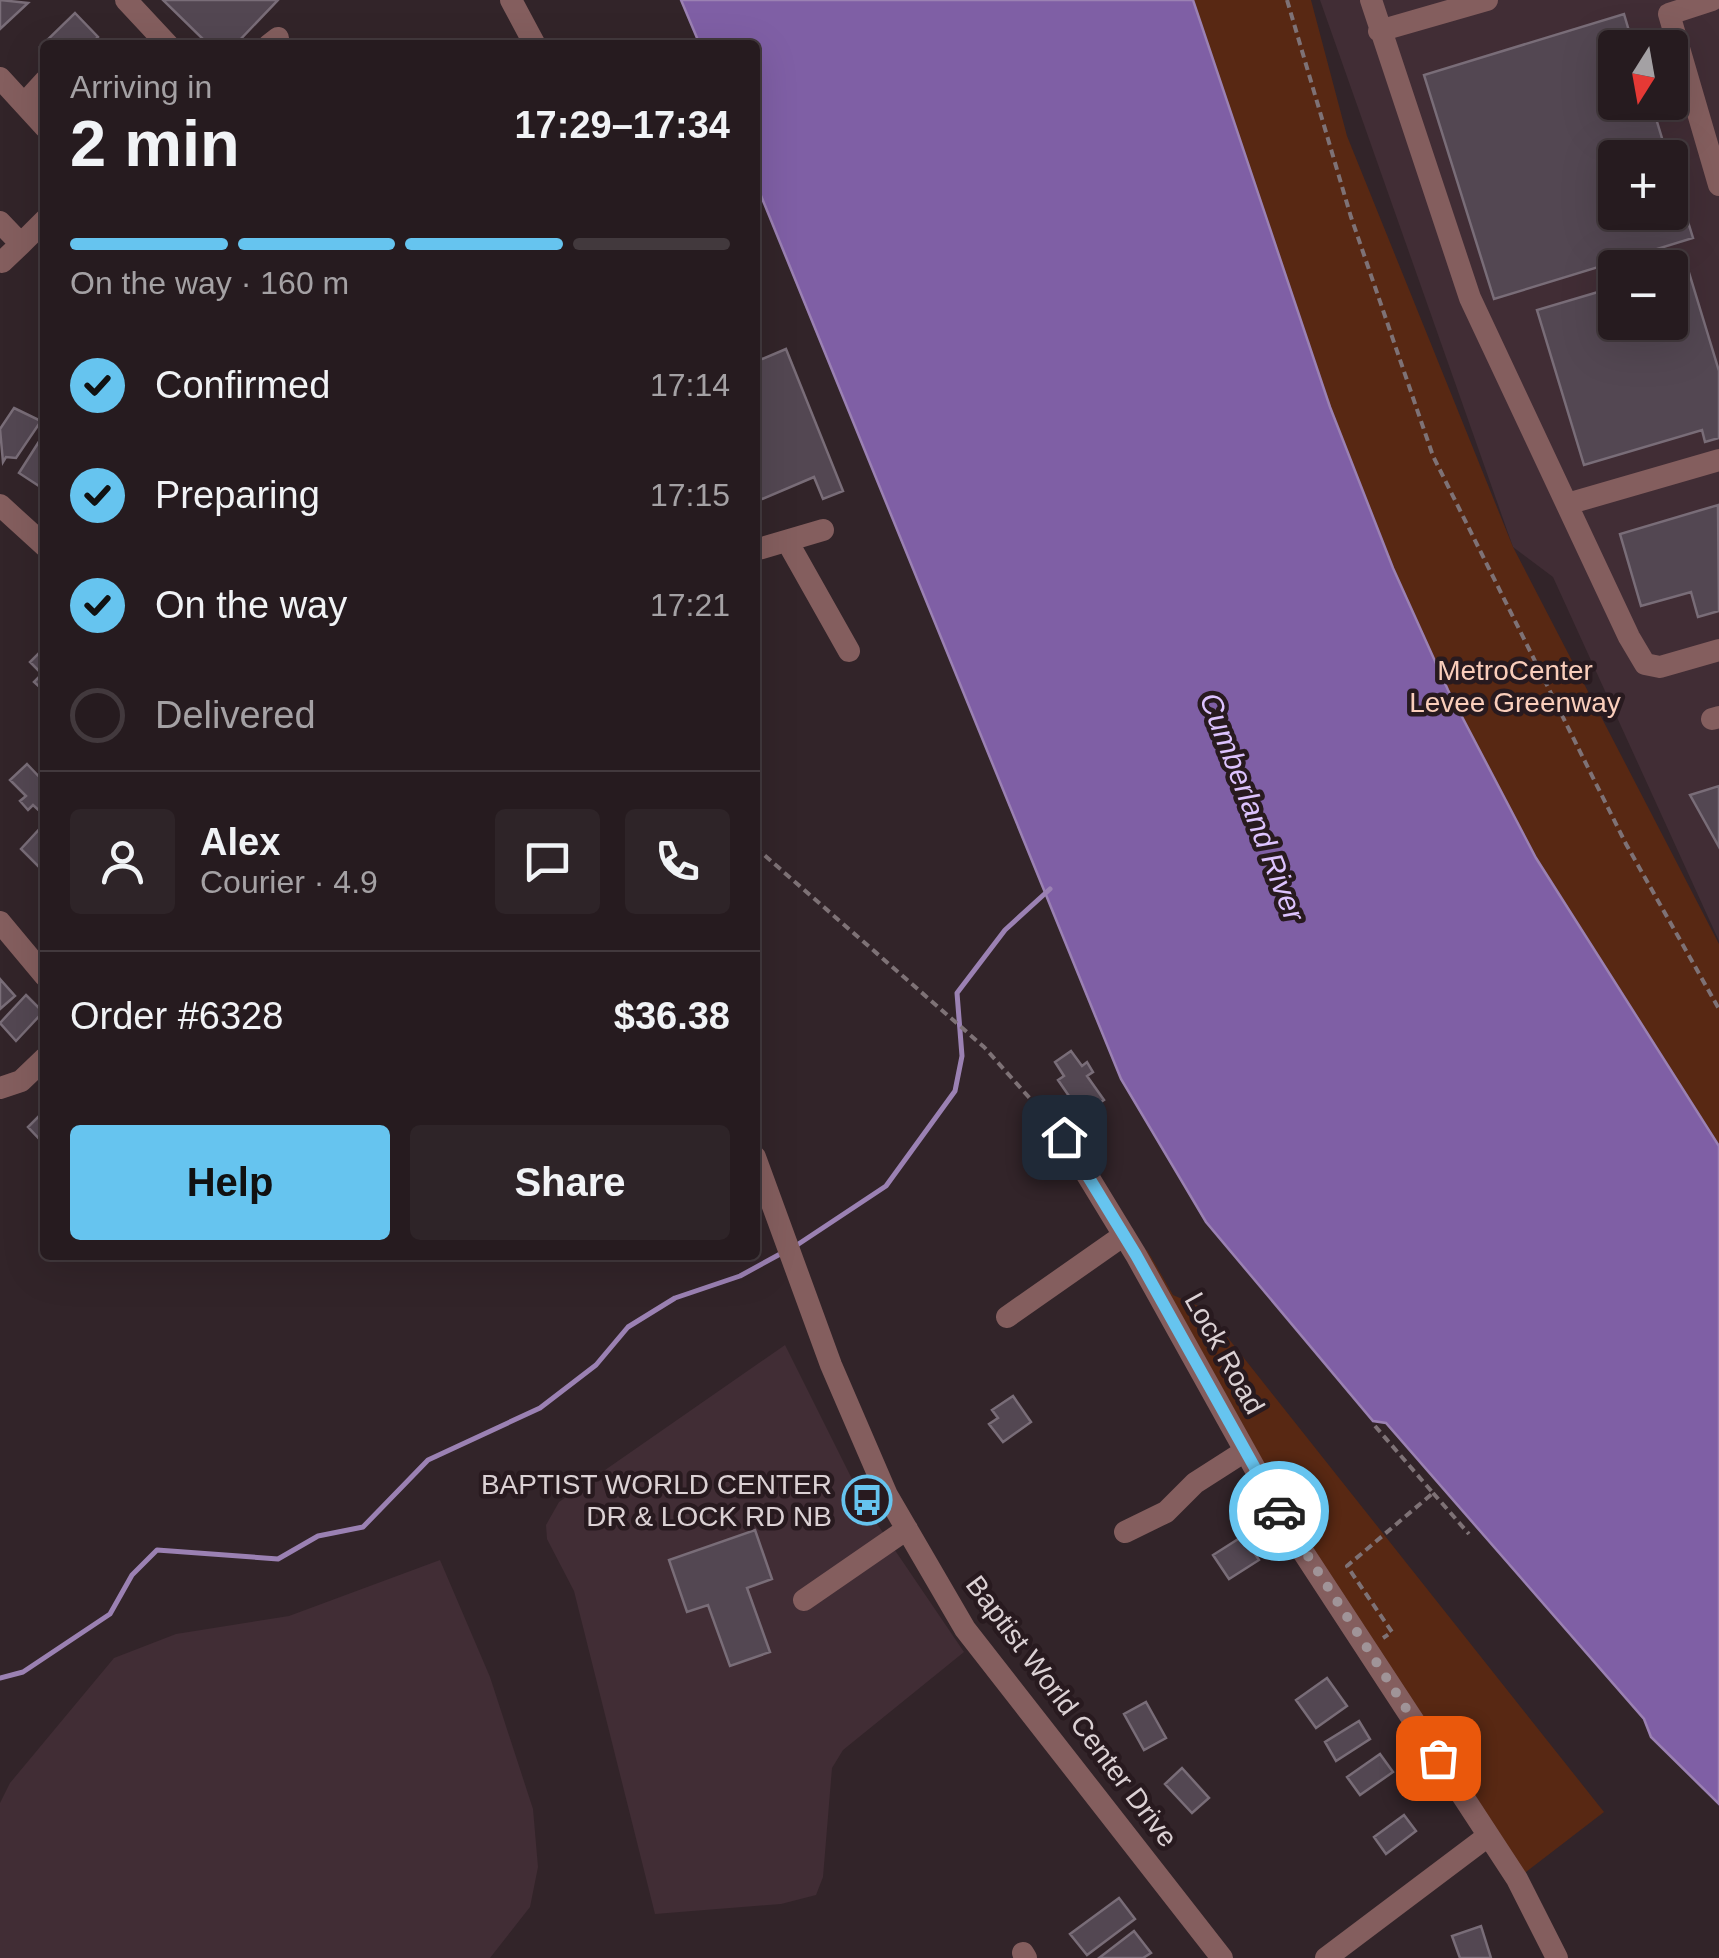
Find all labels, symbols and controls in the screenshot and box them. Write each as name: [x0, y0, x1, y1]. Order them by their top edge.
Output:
north arrow: [1598, 30, 1688, 120]
map controls: [1598, 30, 1688, 340]
text: Arriving in: [70, 69, 212, 105]
text: 17:29–17:34: [514, 104, 730, 146]
text: 2 min: [70, 107, 240, 180]
button: +: [1598, 140, 1688, 230]
button: −: [1598, 250, 1688, 340]
text: On the way · 160 m: [70, 265, 349, 301]
icon: check: [70, 358, 125, 413]
text: Confirmed: [155, 364, 330, 406]
text: 17:14: [650, 367, 730, 403]
icon: check: [70, 468, 125, 523]
text: Preparing: [155, 474, 320, 516]
text: 17:15: [650, 477, 730, 513]
icon: check: [70, 578, 125, 633]
text: On the way: [155, 584, 347, 626]
text: 17:21: [650, 587, 730, 623]
park label: MetroCenter Levee Greenway: [1409, 655, 1621, 718]
water label: Cumberland River: [1194, 688, 1312, 927]
text: Delivered: [155, 694, 316, 736]
button: person: [70, 809, 175, 914]
button: chat: [495, 809, 600, 914]
button: phone: [625, 809, 730, 914]
text: Alex: [200, 821, 280, 863]
text: Courier · 4.9: [200, 864, 378, 900]
text: Order #6328: [70, 995, 283, 1037]
text: $36.38: [614, 995, 730, 1037]
pin: [1022, 1095, 1107, 1180]
icon: home: [1037, 1110, 1092, 1165]
button: Help: [70, 1125, 390, 1240]
button: Share: [410, 1125, 730, 1240]
street label: Lock Road: [1179, 1287, 1271, 1419]
courier: [1229, 1461, 1329, 1561]
place label: BAPTIST WORLD CENTER DR & LOCK RD NB: [481, 1469, 832, 1532]
bus stop icon: BAPTIST WORLD CENTER DR & LOCK RD NB: [841, 1474, 893, 1526]
icon: car: [1252, 1484, 1307, 1539]
street label: Baptist World Center Drive: [960, 1570, 1184, 1853]
pin: [1396, 1716, 1481, 1801]
icon: bag: [1411, 1731, 1466, 1786]

